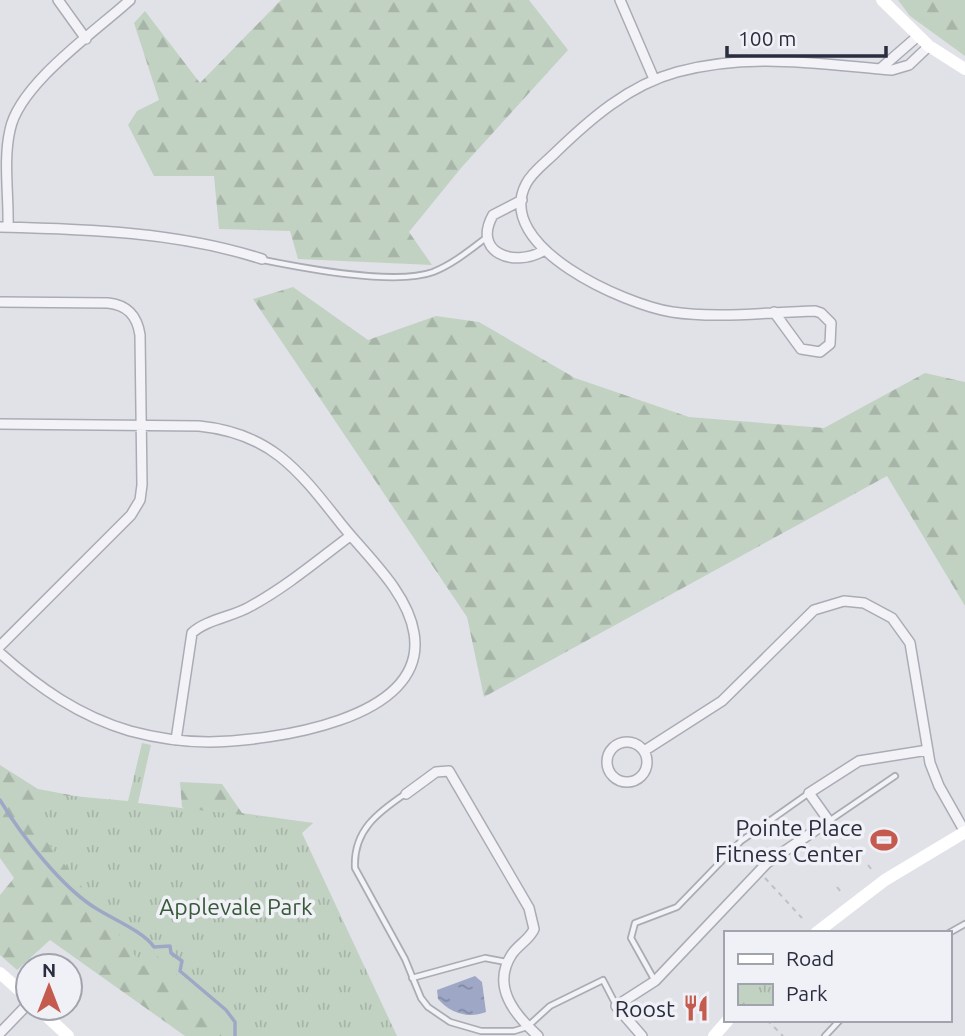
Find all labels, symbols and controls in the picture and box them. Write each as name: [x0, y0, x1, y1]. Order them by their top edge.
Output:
scale bar: [727, 14, 886, 58]
text: 100 m: [738, 26, 796, 50]
place label: Pointe Place Fitness Center: [715, 815, 863, 866]
sports icon: Pointe Place Fitness Center: [869, 825, 899, 855]
park label: Applevale Park: [159, 894, 313, 919]
legend: [724, 931, 951, 1022]
text: Road: [786, 946, 834, 970]
north arrow: [14, 952, 84, 1022]
text: N: [42, 959, 56, 981]
text: Park: [786, 981, 828, 1005]
restaurant icon: Roost: [681, 993, 711, 1023]
place label: Roost: [615, 996, 675, 1021]

